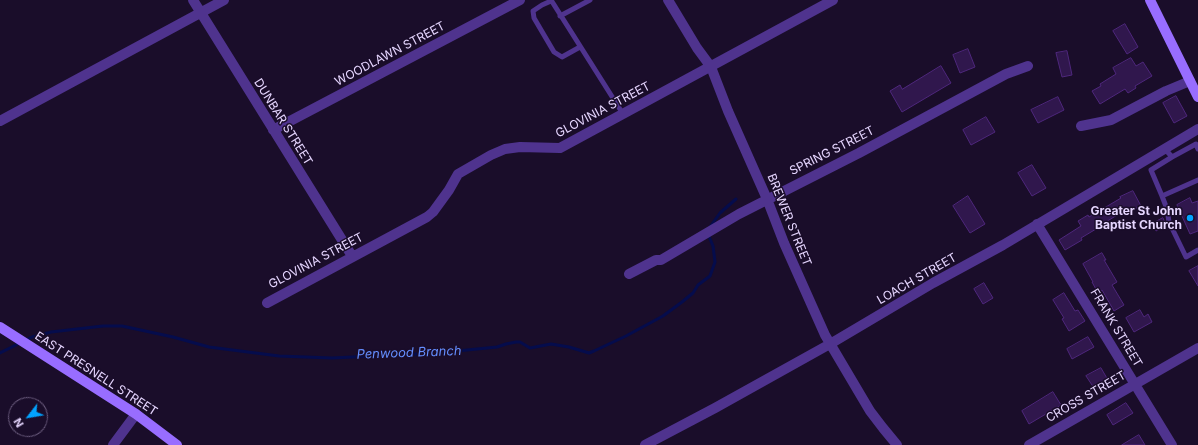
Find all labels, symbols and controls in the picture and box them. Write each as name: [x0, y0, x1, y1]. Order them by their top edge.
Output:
street label: WOODLAWN STREET: [332, 19, 448, 89]
street label: DUNBAR STREET: [251, 76, 315, 168]
street label: GLOVINIA STREET: [553, 79, 653, 141]
street label: SPRING STREET: [787, 123, 877, 179]
street label: BREWER STREET: [764, 172, 814, 268]
place label: Greater St John Baptist Church: [1091, 204, 1182, 232]
marker: Greater St John Baptist Church: [1185, 213, 1195, 223]
street label: GLOVINIA STREET: [266, 230, 366, 292]
street label: LOACH STREET: [875, 250, 959, 308]
street label: FRANK STREET: [1087, 286, 1145, 370]
street label: EAST PRESNELL STREET: [32, 329, 160, 419]
water label: Penwood Branch: [356, 343, 462, 363]
street label: CROSS STREET: [1044, 368, 1128, 426]
north arrow: [8, 397, 48, 437]
text: N: [10, 415, 27, 430]

